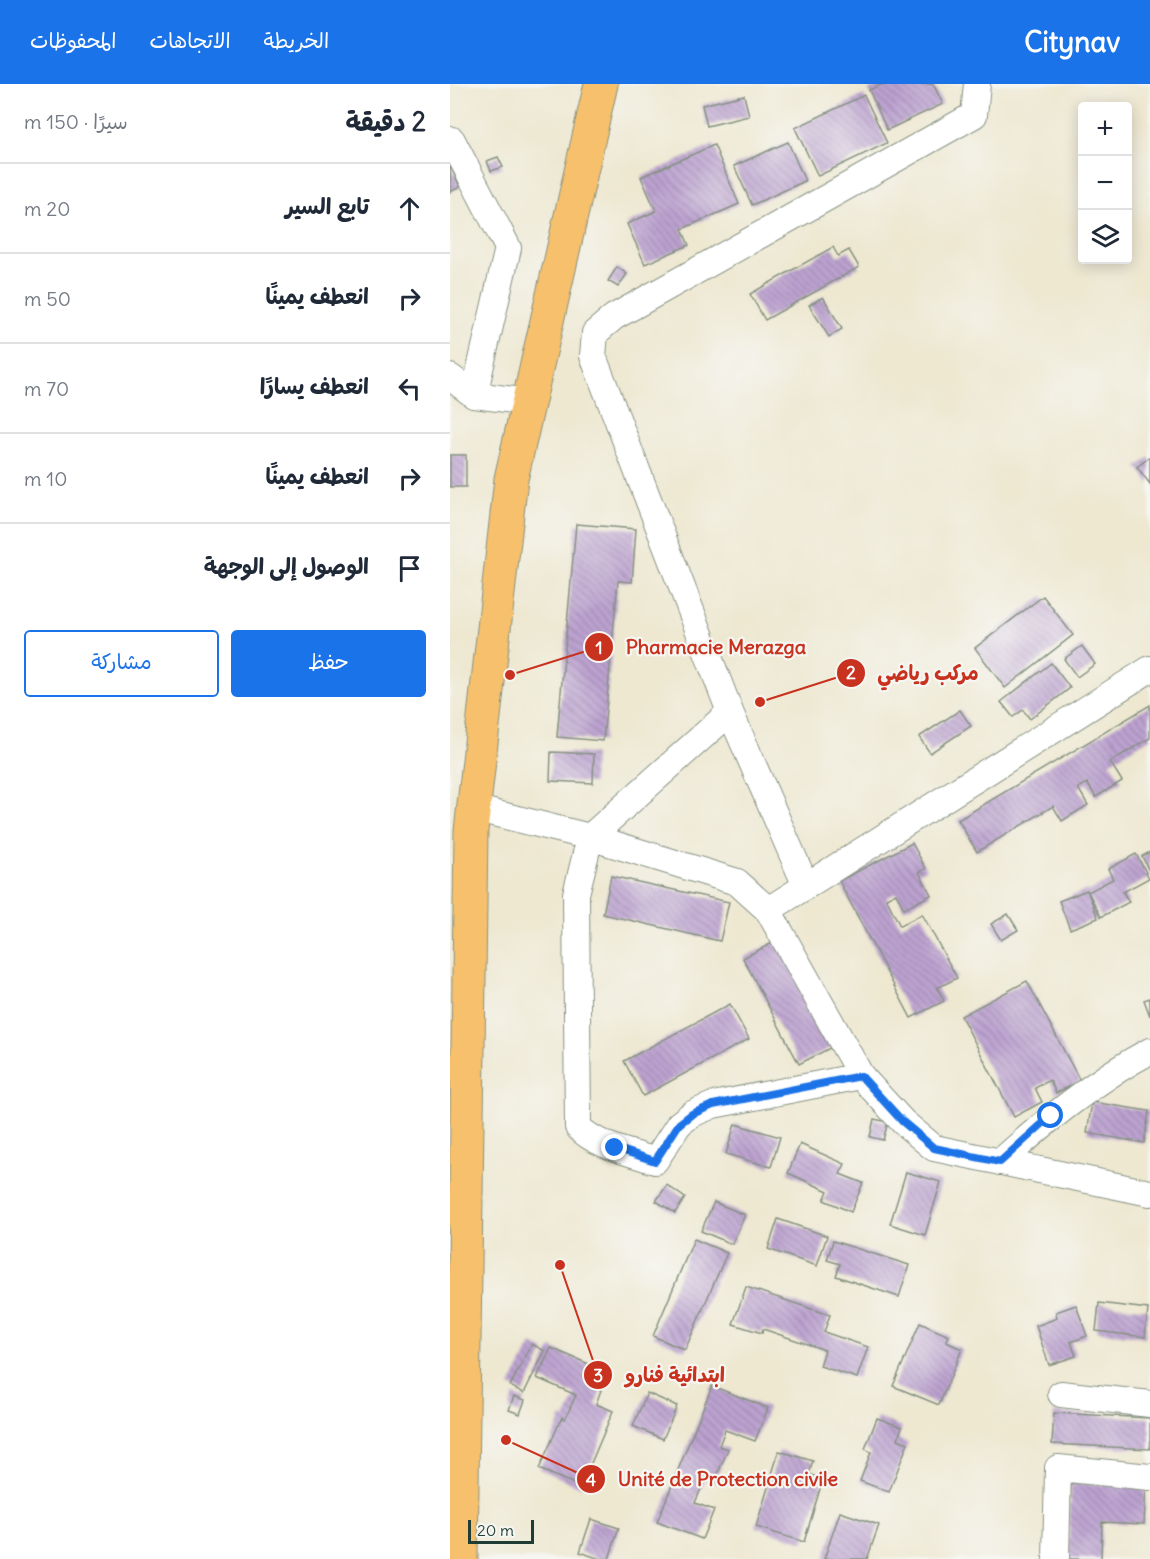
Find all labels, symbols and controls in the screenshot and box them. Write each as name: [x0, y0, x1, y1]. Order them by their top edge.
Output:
text: Citynav: [1024, 24, 1120, 60]
text: المحفوظات: [30, 27, 116, 54]
text: الاتجاهات: [149, 27, 231, 54]
text: الخريطة: [264, 27, 329, 54]
map controls: [1078, 102, 1132, 264]
button: +: [1078, 102, 1132, 156]
text: 2 دقيقة: [346, 105, 426, 138]
text: سيرًا · 150 m: [24, 109, 128, 134]
button: −: [1078, 156, 1132, 210]
text: تابع السير: [285, 192, 369, 220]
icon: ahead: [393, 192, 426, 225]
text: 20 m: [24, 196, 70, 221]
button: layers: [1078, 210, 1132, 264]
text: انعطف يمينًا: [266, 282, 369, 310]
icon: right: [393, 282, 426, 315]
text: 50 m: [24, 286, 71, 311]
text: انعطف يسارًا: [260, 372, 369, 400]
icon: left: [393, 372, 426, 405]
text: 70 m: [24, 376, 69, 401]
text: انعطف يمينًا: [266, 462, 369, 490]
icon: right: [393, 462, 426, 495]
text: 10 m: [24, 466, 67, 491]
text: الوصول إلى الوجهة: [204, 552, 369, 580]
icon: arrive: [393, 552, 426, 585]
callout: Pharmacie Merazga: [584, 628, 818, 666]
button: مشاركة: [24, 630, 219, 697]
button: حفظ: [231, 630, 426, 697]
text: Pharmacie Merazga: [626, 634, 807, 659]
text: 1: [595, 636, 603, 659]
callout: مركب رياضي: [836, 654, 991, 692]
text: مركب رياضي: [877, 660, 979, 691]
text: 2: [846, 661, 856, 684]
route start: [1037, 1102, 1063, 1128]
route end: [601, 1134, 627, 1160]
callout: ابتدائية فنارو: [583, 1356, 737, 1394]
text: ابتدائية فنارو: [623, 1362, 725, 1388]
text: 3: [593, 1364, 603, 1387]
callout: Unité de Protection civile: [576, 1460, 850, 1498]
text: Unité de Protection civile: [618, 1466, 838, 1491]
text: 4: [586, 1468, 597, 1491]
scale bar: [468, 1517, 534, 1544]
text: 20 m: [477, 1520, 514, 1540]

